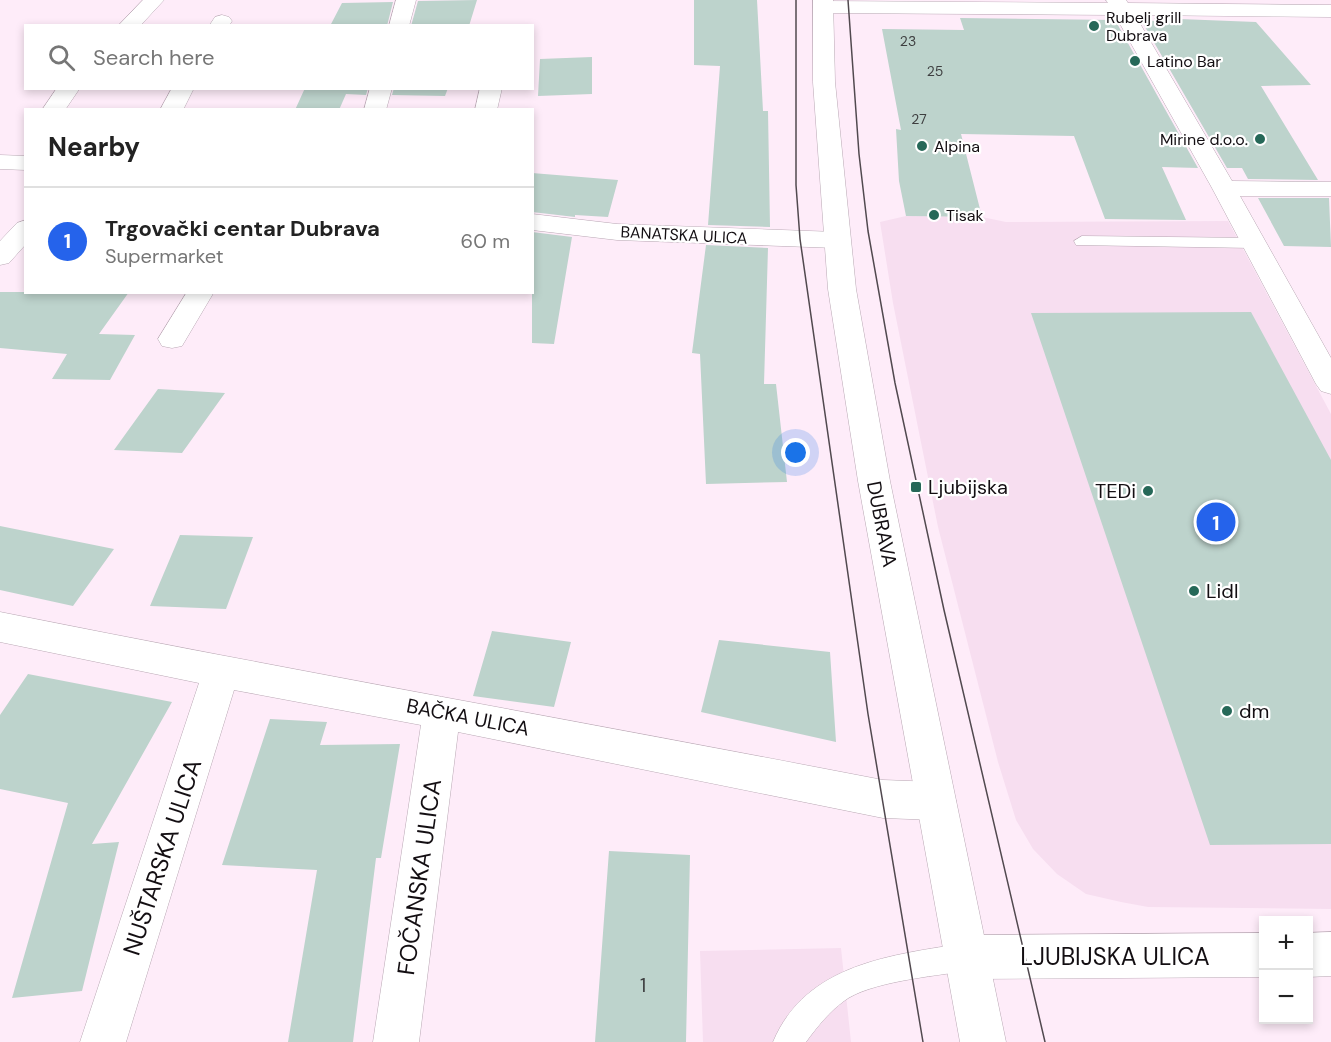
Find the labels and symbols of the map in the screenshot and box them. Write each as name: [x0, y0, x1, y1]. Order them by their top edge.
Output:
place label: Rubelj grill Dubrava: [1106, 7, 1181, 46]
marker: Rubelj grill Dubrava: [1087, 19, 1101, 33]
house number: 23: [900, 32, 916, 50]
place label: Latino Bar: [1147, 51, 1221, 72]
marker: Latino Bar: [1128, 54, 1142, 68]
house number: 25: [927, 62, 943, 80]
house number: 27: [911, 110, 927, 128]
place label: Mirine d.o.o.: [1160, 129, 1248, 150]
marker: Mirine d.o.o.: [1253, 132, 1267, 146]
place label: Alpina: [934, 136, 980, 157]
marker: Alpina: [915, 139, 929, 153]
place label: Tisak: [946, 205, 984, 226]
marker: Tisak: [927, 208, 941, 222]
street label: BANATSKA ULICA: [620, 221, 748, 249]
your location: [781, 438, 810, 467]
place label: Ljubijska: [928, 474, 1008, 500]
place label: TEDi: [1095, 478, 1136, 504]
street label: DUBRAVA: [861, 479, 903, 569]
marker: Ljubijska: [909, 480, 923, 494]
marker: TEDi: [1141, 484, 1155, 498]
pin: 1: [1196, 500, 1236, 544]
place label: Lidl: [1206, 578, 1238, 604]
marker: Lidl: [1187, 584, 1201, 598]
street label: BAČKA ULICA: [404, 692, 532, 742]
place label: dm: [1239, 698, 1269, 724]
marker: dm: [1220, 704, 1234, 718]
street label: NUŠTARSKA ULICA: [116, 755, 208, 959]
street label: FOČANSKA ULICA: [390, 777, 448, 977]
street label: LJUBIJSKA ULICA: [1020, 941, 1210, 972]
house number: 1: [640, 972, 646, 998]

